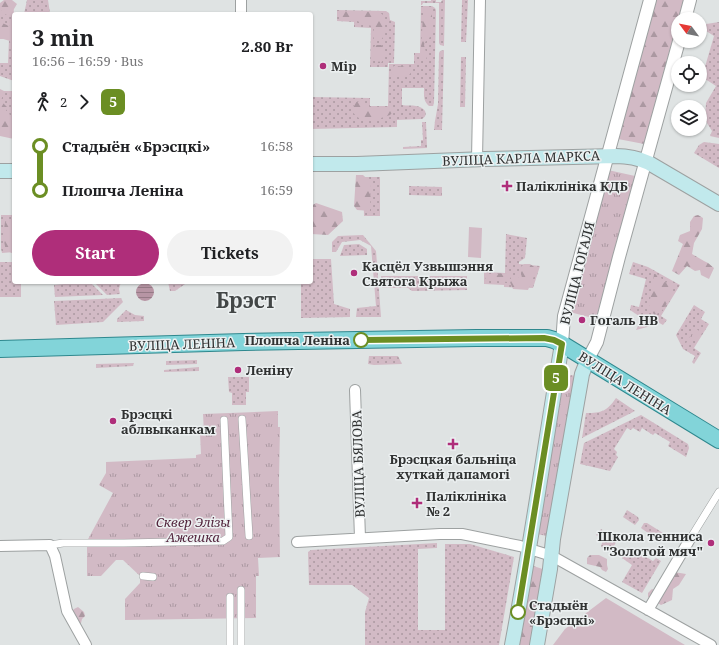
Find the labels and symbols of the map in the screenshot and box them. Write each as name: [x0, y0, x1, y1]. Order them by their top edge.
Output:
north arrow: [671, 12, 707, 48]
place label: Мір: [331, 57, 357, 75]
marker: Мір: [318, 61, 328, 71]
street label: ВУЛІЦА КАРЛА МАРКСА: [442, 146, 601, 170]
place label: Паліклініка КДБ: [516, 177, 628, 195]
marker: Паліклініка КДБ: [501, 180, 513, 192]
street label: ВУЛІЦА ГОГАЛЯ: [555, 219, 599, 326]
place label: Касцёл Узвышэння Святога Крыжа: [362, 257, 493, 290]
marker: Касцёл Узвышэння Святога Крыжа: [349, 268, 359, 278]
district label: Брэст: [216, 286, 277, 314]
place label: Гогаль НВ: [590, 311, 658, 329]
marker: Гогаль НВ: [577, 315, 587, 325]
place label: Плошча Леніна: [245, 331, 350, 349]
marker: Плошча Леніна: [353, 332, 369, 348]
street label: ВУЛІЦА ЛЕНІНА: [128, 333, 236, 355]
street label: ВУЛІЦА ЛЕНІНА: [575, 347, 676, 419]
place label: Леніну: [246, 361, 293, 379]
marker: Леніну: [233, 365, 243, 375]
line badge: 5: [543, 365, 569, 391]
place label: Брэсцкі аблвыканкам: [121, 405, 215, 438]
street label: ВУЛІЦА БЯЛОВА: [347, 409, 369, 518]
marker: Брэсцкі аблвыканкам: [108, 416, 118, 426]
marker: Брэсцкая бальніца хуткай дапамогі: [447, 438, 459, 450]
place label: Брэсцкая бальніца хуткай дапамогі: [390, 450, 517, 483]
place label: Паліклініка № 2: [426, 487, 507, 520]
marker: Паліклініка № 2: [411, 497, 423, 509]
park label: Сквер Элізы Ажешка: [156, 513, 230, 546]
place label: Школа тенниса "Золотой мяч": [598, 527, 703, 560]
marker: Школа тенниса "Золотой мяч": [706, 538, 716, 548]
place label: Стадыён «Брэсцкі»: [529, 596, 595, 629]
marker: Стадыён «Брэсцкі»: [510, 604, 526, 620]

